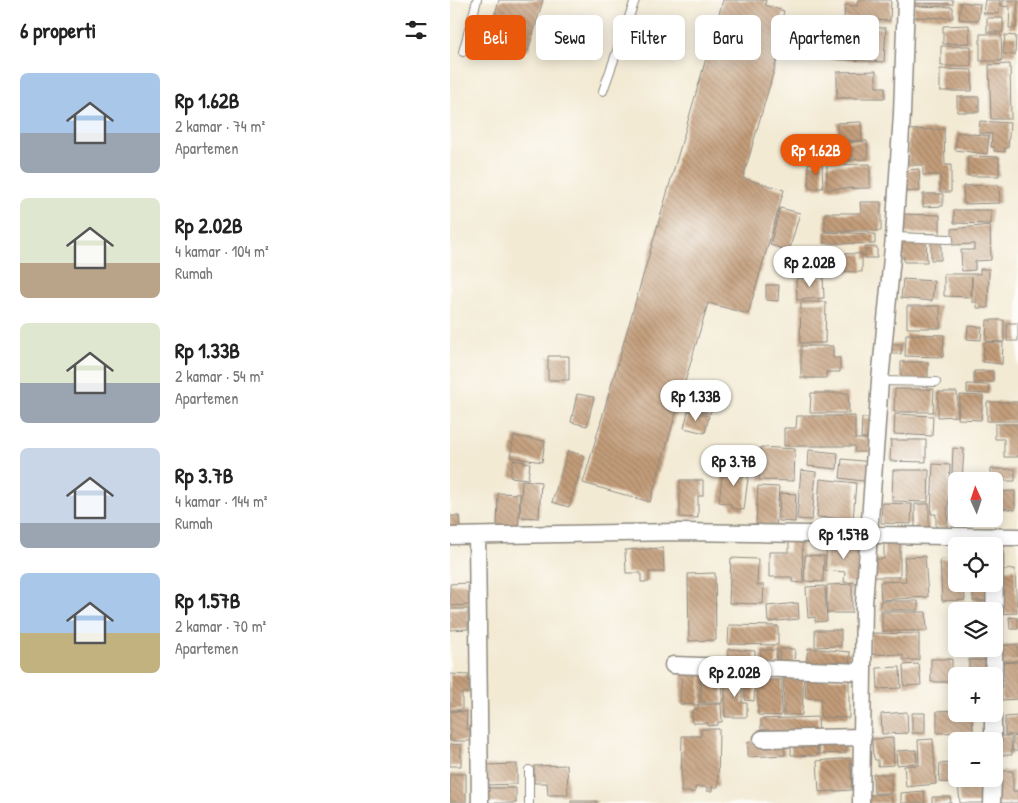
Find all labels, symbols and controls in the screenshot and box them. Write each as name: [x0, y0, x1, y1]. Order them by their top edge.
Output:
chip: Beli: [465, 15, 526, 60]
chip: Sewa: [536, 15, 603, 60]
chip: Filter: [613, 15, 685, 60]
chip: Baru: [695, 15, 761, 60]
chip: Apartemen: [771, 15, 879, 60]
text: 6 properti: [20, 16, 96, 45]
icon: filters: [402, 16, 430, 44]
text: Rp 1.62B: [175, 86, 239, 115]
icon: home: [60, 93, 120, 153]
text: 2 kamar · 74 m²: [175, 115, 265, 137]
pin: Rp 1.62B: [764, 134, 868, 176]
text: Apartemen: [175, 137, 238, 159]
text: Rp 1.62B: [791, 139, 841, 161]
text: Rp 2.02B: [175, 211, 243, 240]
icon: home: [60, 218, 120, 278]
text: 4 kamar · 104 m²: [175, 240, 269, 262]
pin: Rp 2.02B: [758, 246, 862, 288]
text: Rp 2.02B: [784, 251, 836, 273]
text: Rumah: [175, 262, 213, 284]
text: Rp 1.33B: [175, 336, 240, 365]
icon: home: [60, 343, 120, 403]
text: 2 kamar · 54 m²: [175, 365, 264, 387]
pin: Rp 1.33B: [644, 380, 748, 422]
text: Rp 1.33B: [671, 385, 721, 407]
text: Apartemen: [175, 387, 238, 409]
pin: Rp 3.7B: [688, 444, 780, 487]
text: Rp 3.7B: [712, 450, 756, 472]
text: Rp 3.7B: [175, 461, 233, 490]
icon: home: [60, 468, 120, 528]
north arrow: [948, 472, 1002, 528]
map controls: [948, 472, 1003, 787]
text: 4 kamar · 144 m²: [175, 490, 268, 512]
text: Rumah: [175, 512, 213, 534]
pin: Rp 1.57B: [792, 518, 896, 560]
text: Rp 1.57B: [819, 523, 869, 545]
button: locate: [948, 537, 1003, 592]
text: Rp 1.57B: [175, 586, 240, 615]
icon: home: [60, 593, 120, 653]
button: layers: [948, 602, 1003, 657]
text: 2 kamar · 70 m²: [175, 615, 266, 637]
text: Apartemen: [175, 637, 238, 659]
pin: Rp 2.02B: [683, 656, 787, 698]
text: Rp 2.02B: [709, 661, 761, 683]
button: +: [948, 667, 1003, 722]
button: −: [948, 732, 1003, 787]

